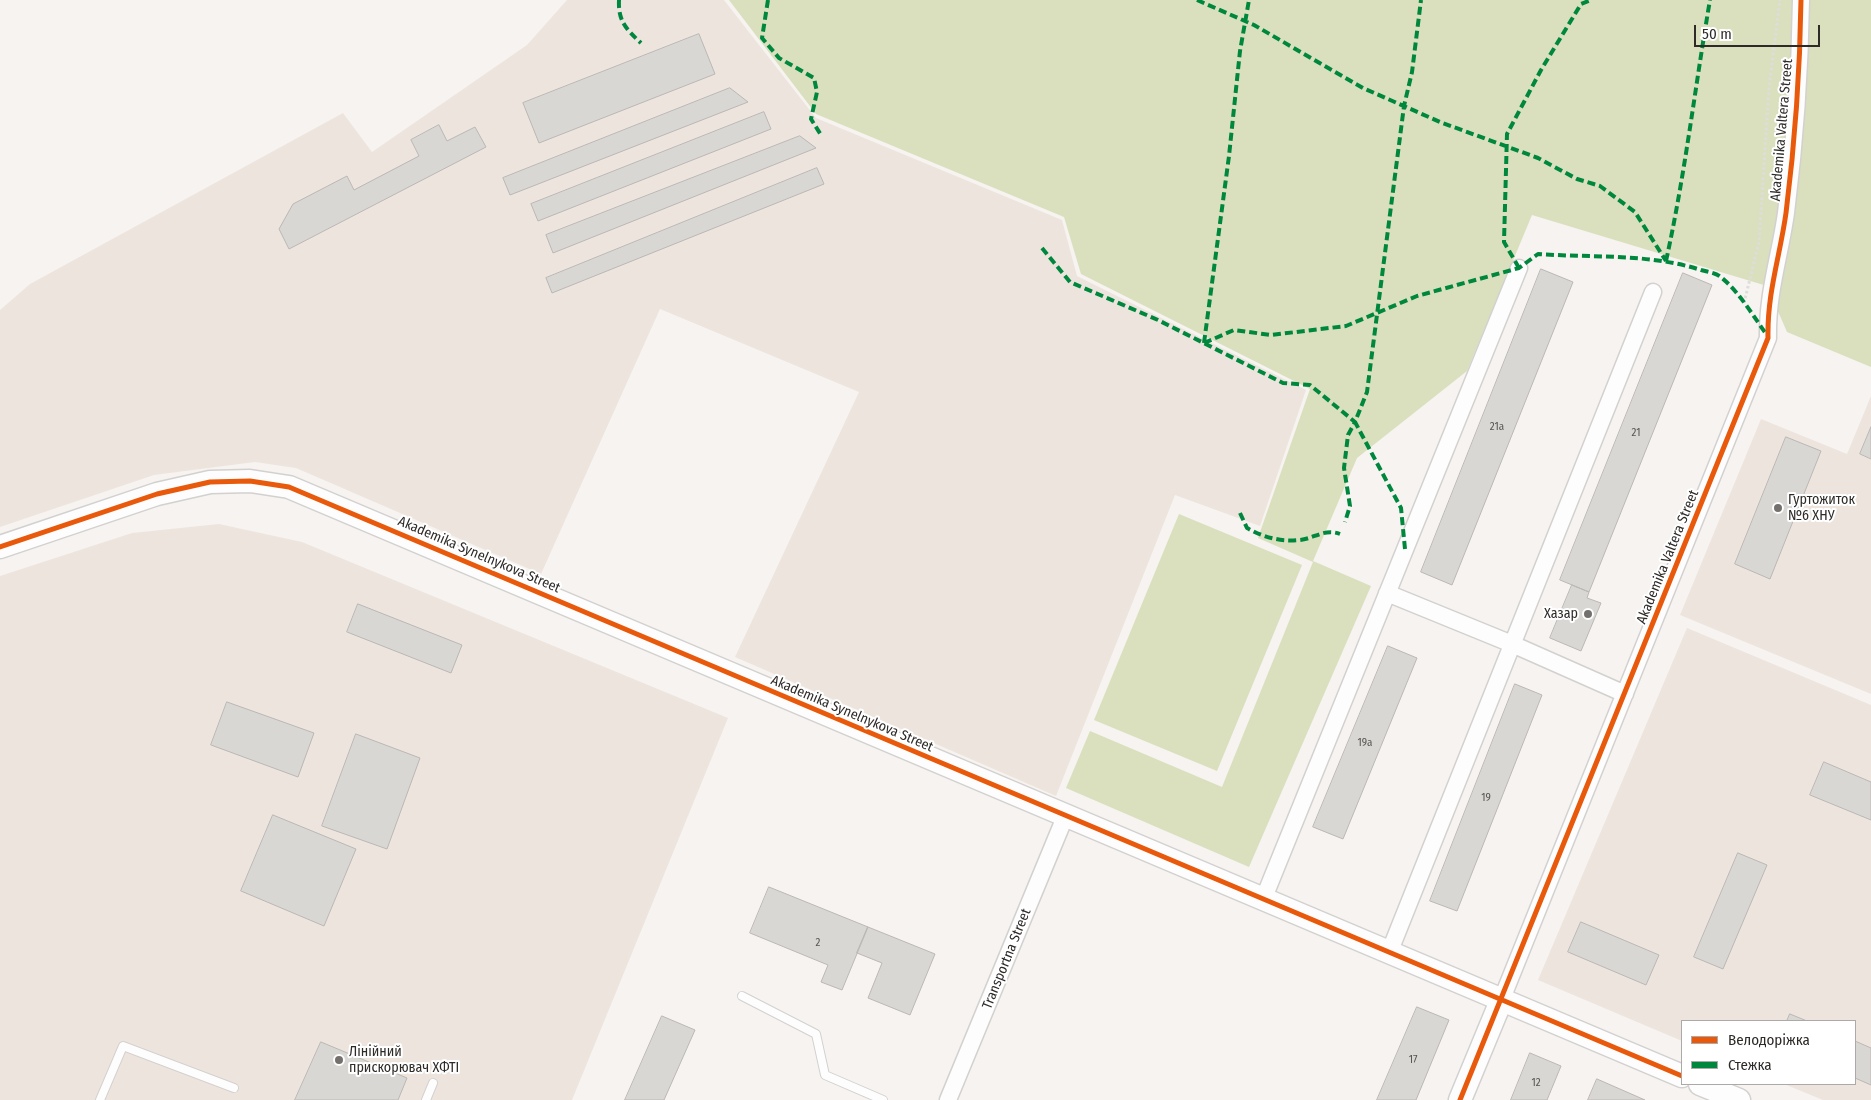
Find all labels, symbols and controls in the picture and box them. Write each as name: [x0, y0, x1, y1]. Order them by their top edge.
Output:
scale bar: [1696, 15, 1822, 47]
text: 50 m: [1702, 25, 1732, 43]
street label: Akademika Valtera Street: [1767, 58, 1797, 202]
house number: 21а: [1490, 420, 1504, 434]
house number: 21: [1632, 426, 1640, 440]
street label: Akademika Valtera Street: [1633, 488, 1703, 626]
place label: Гуртожиток №6 ХНУ: [1788, 492, 1855, 524]
marker: Гуртожиток №6 ХНУ: [1772, 502, 1784, 514]
street label: Akademika Synelnykova Street: [395, 513, 563, 597]
place label: Хазар: [1544, 606, 1578, 622]
marker: Хазар: [1582, 608, 1594, 620]
street label: Akademika Synelnykova Street: [768, 672, 936, 756]
house number: 19а: [1358, 736, 1372, 750]
house number: 19: [1481, 791, 1491, 805]
street label: Transportna Street: [979, 906, 1035, 1012]
house number: 2: [816, 936, 820, 950]
legend: [1681, 1020, 1856, 1085]
text: Велодоріжка: [1728, 1031, 1810, 1049]
place label: Лінійний прискорювач ХФТІ: [349, 1044, 459, 1076]
house number: 17: [1409, 1053, 1417, 1067]
marker: Лінійний прискорювач ХФТІ: [333, 1054, 345, 1066]
text: Стежка: [1728, 1056, 1772, 1074]
house number: 12: [1531, 1076, 1541, 1090]

